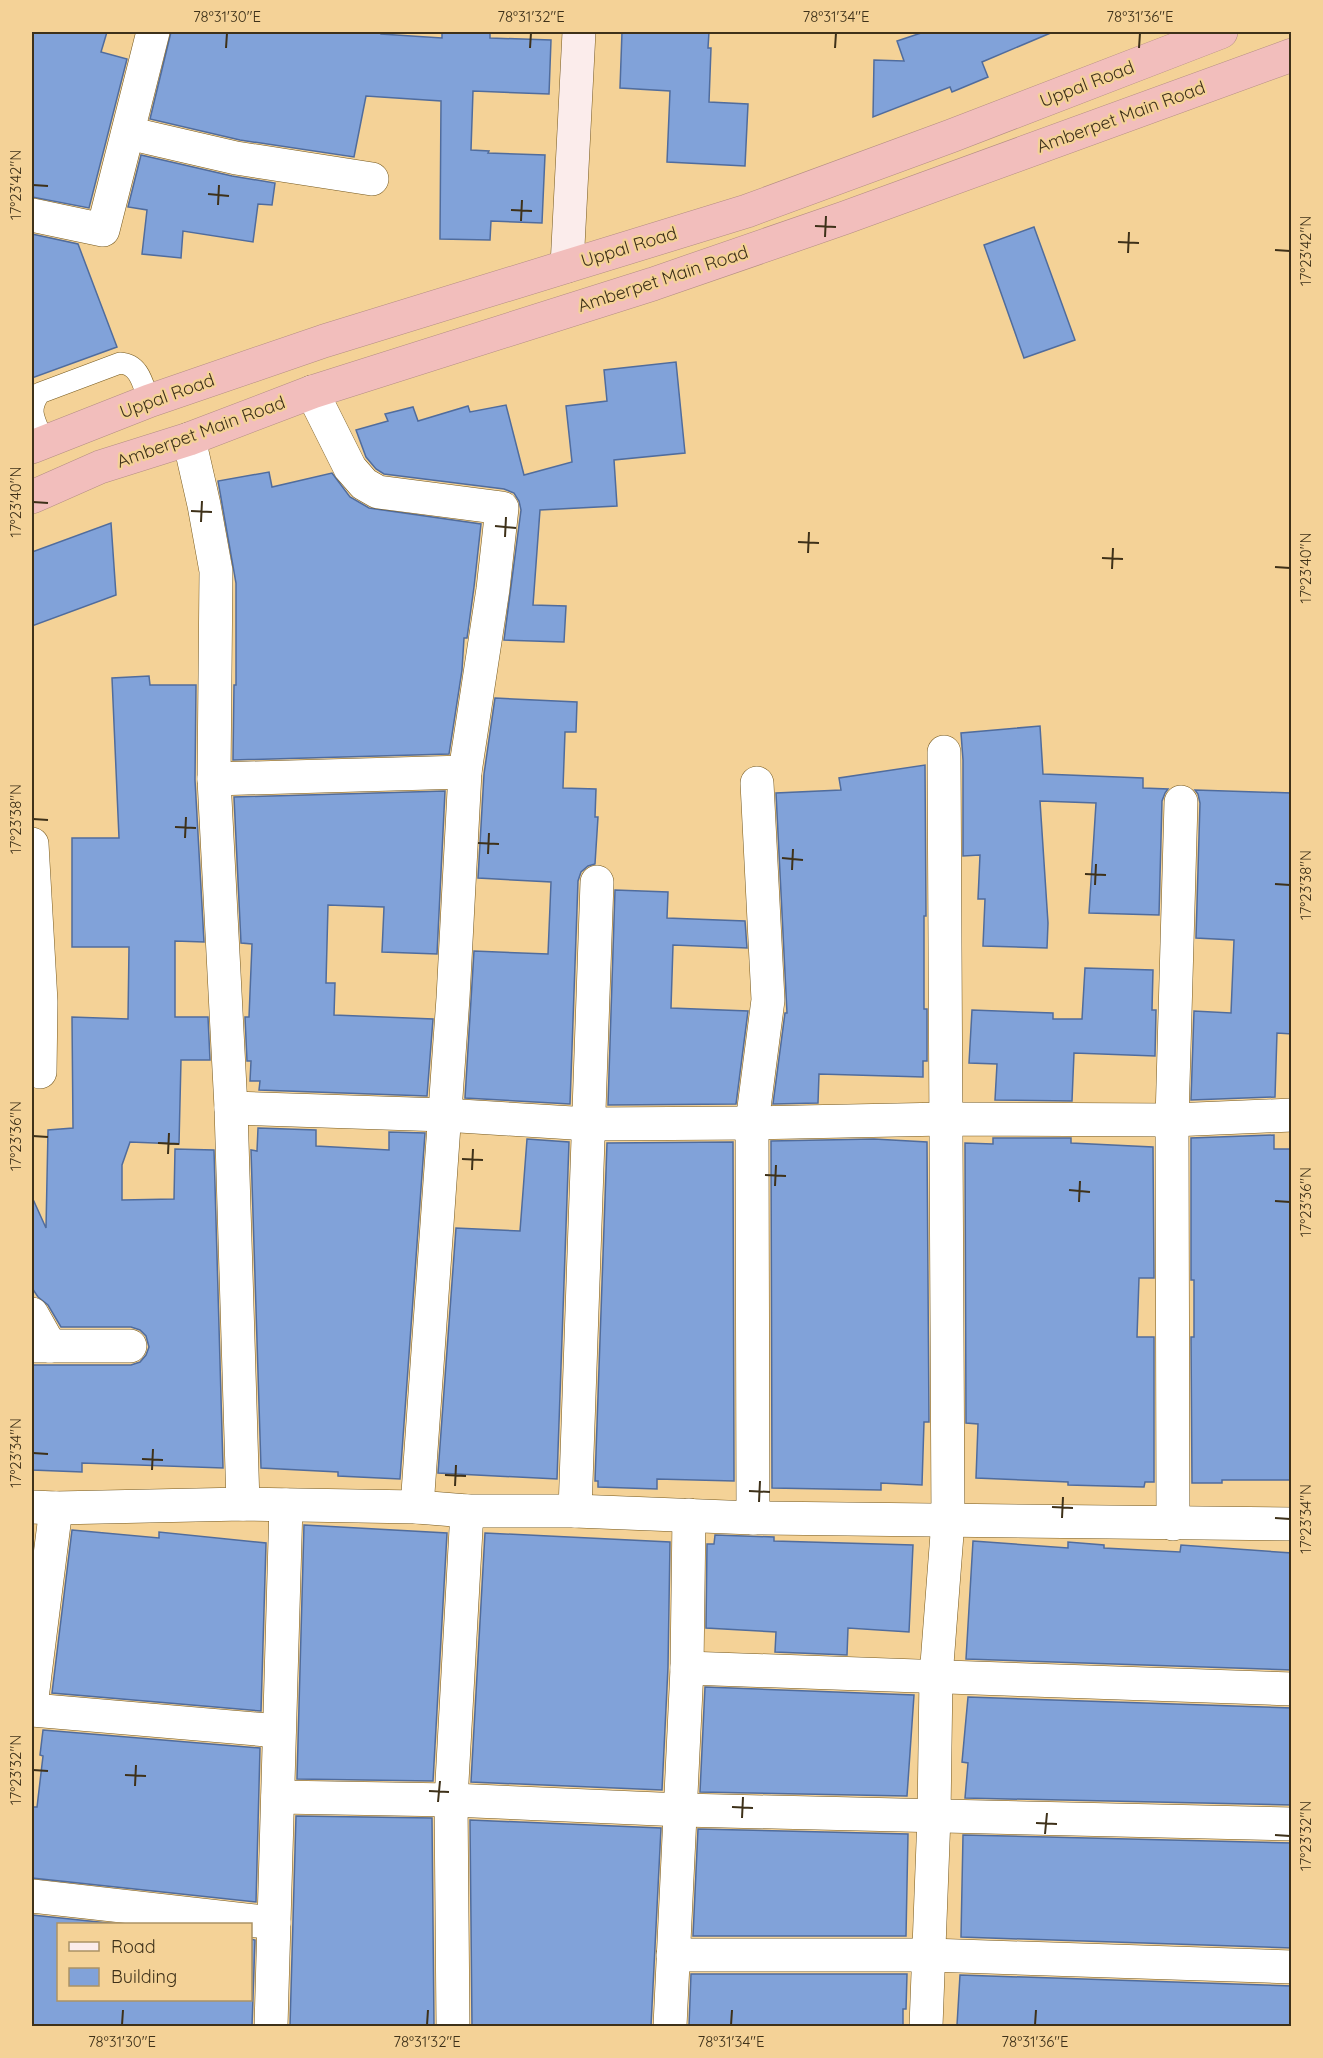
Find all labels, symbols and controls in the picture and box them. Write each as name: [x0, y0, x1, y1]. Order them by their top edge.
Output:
text: 78°31'30"E: [193, 7, 261, 26]
text: 78°31'32"E: [497, 7, 565, 26]
text: 78°31'34"E: [802, 7, 870, 26]
text: 78°31'36"E: [1106, 7, 1174, 26]
street label: Uppal Road: [1036, 55, 1137, 112]
street label: Amberpet Main Road: [1033, 75, 1208, 158]
text: 17°23'42"N: [6, 150, 25, 220]
text: 17°23'42"N: [1296, 216, 1315, 286]
street label: Uppal Road: [578, 221, 680, 272]
street label: Amberpet Main Road: [575, 240, 751, 317]
street label: Uppal Road: [116, 368, 217, 423]
street label: Amberpet Main Road: [113, 390, 288, 473]
text: 17°23'40"N: [6, 467, 25, 537]
text: 17°23'40"N: [1296, 533, 1315, 603]
text: 17°23'38"N: [6, 784, 25, 854]
text: 17°23'38"N: [1296, 850, 1315, 920]
text: 17°23'36"N: [6, 1101, 25, 1171]
text: 17°23'36"N: [1296, 1167, 1315, 1237]
text: 17°23'34"N: [6, 1418, 25, 1488]
text: 17°23'34"N: [1296, 1484, 1315, 1554]
text: 17°23'32"N: [6, 1735, 25, 1805]
text: 17°23'32"N: [1296, 1801, 1315, 1871]
legend: [57, 1923, 252, 2001]
text: Road: [111, 1935, 156, 1958]
text: Building: [111, 1965, 177, 1988]
text: 78°31'30"E: [88, 2032, 156, 2051]
text: 78°31'32"E: [393, 2032, 461, 2051]
text: 78°31'34"E: [697, 2032, 765, 2051]
text: 78°31'36"E: [1001, 2032, 1069, 2051]

